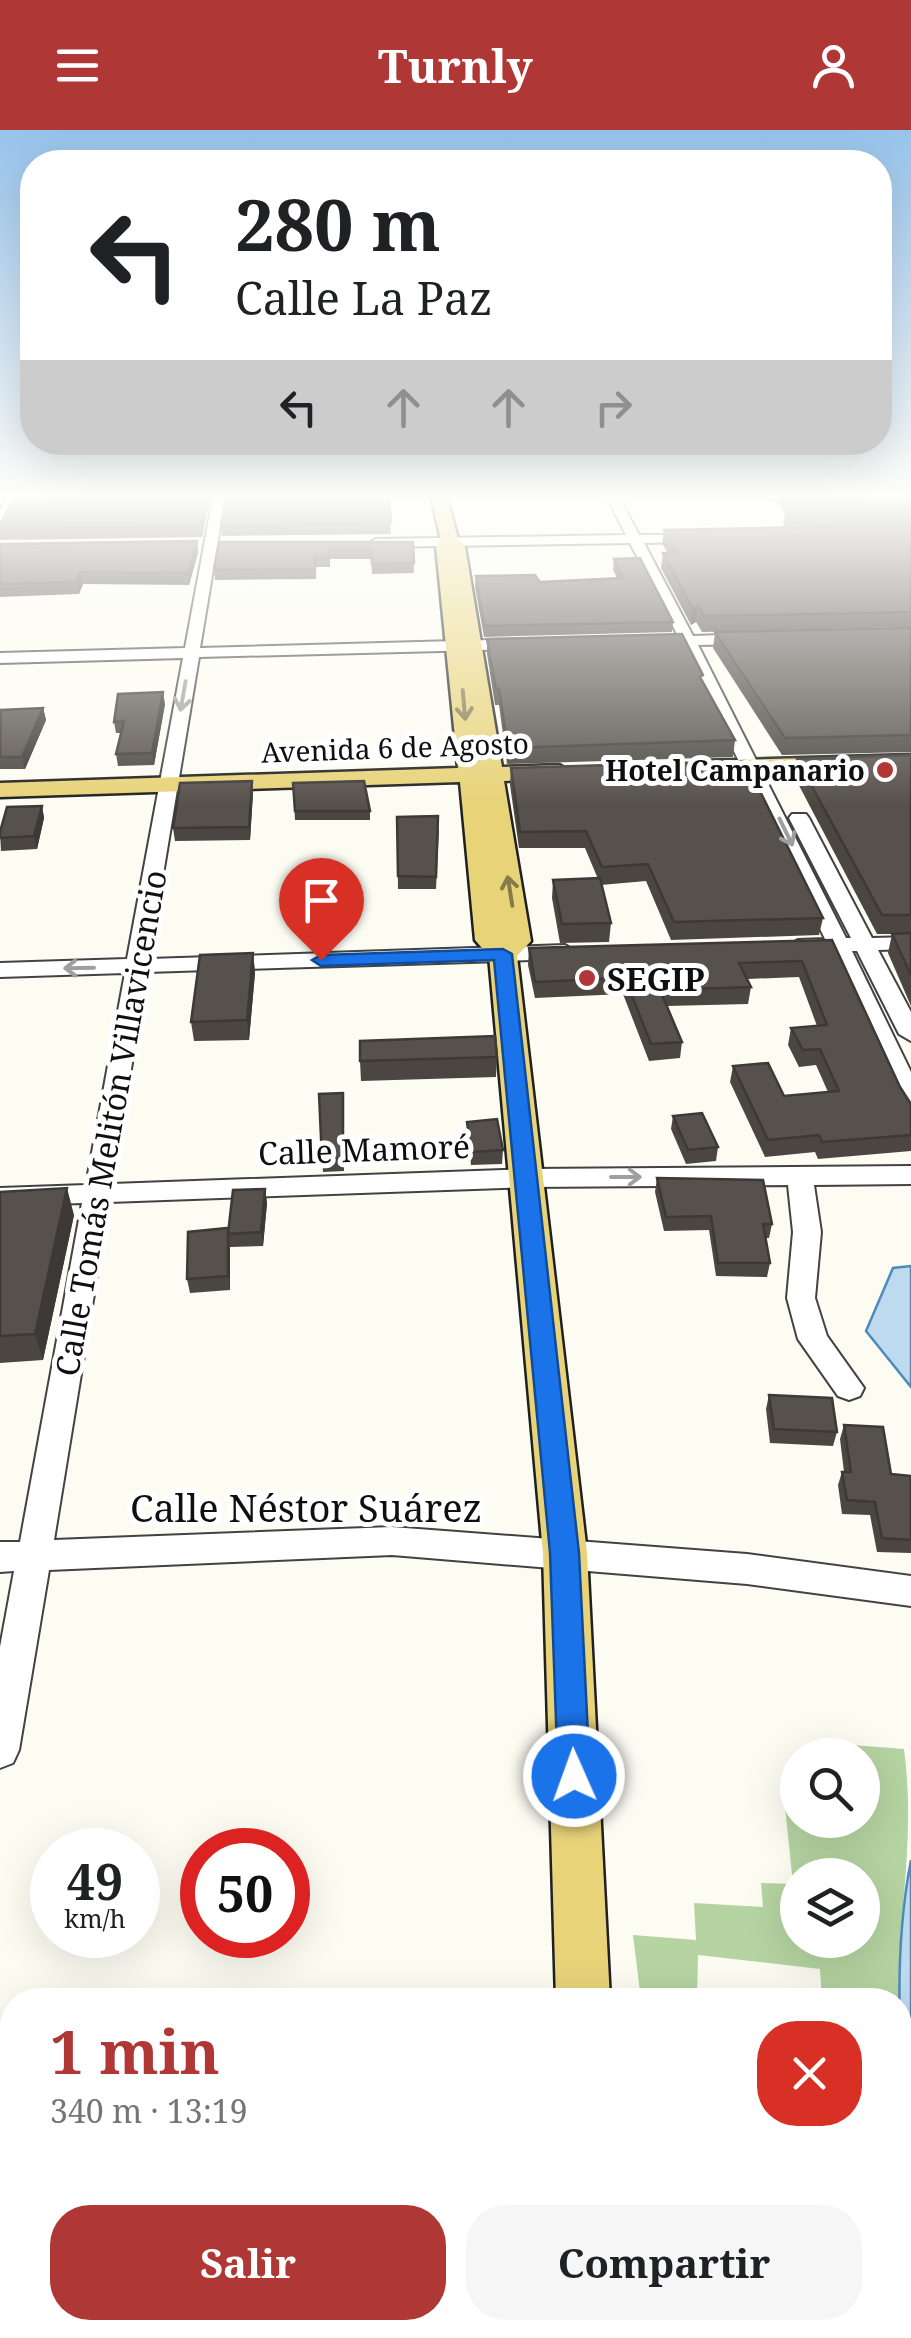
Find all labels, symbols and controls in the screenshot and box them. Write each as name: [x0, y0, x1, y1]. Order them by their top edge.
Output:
text: Turnly: [378, 35, 533, 96]
icon: menu: [50, 38, 105, 93]
icon: person: [806, 38, 861, 93]
text: 280 m: [235, 176, 441, 272]
icon: left: [70, 190, 200, 320]
text: Calle La Paz: [235, 267, 492, 328]
icon: left: [271, 380, 326, 435]
icon: ahead: [376, 380, 431, 435]
icon: ahead: [481, 380, 536, 435]
icon: right: [586, 380, 641, 435]
one-way arrow: [173, 679, 192, 712]
one-way arrow: [455, 689, 474, 721]
street label: Avenida 6 de Agosto: [260, 723, 530, 771]
place label: Hotel Campanario: [605, 751, 865, 789]
marker: Hotel Campanario: [874, 759, 896, 781]
one-way arrow: [777, 817, 796, 846]
pin: [279, 858, 364, 961]
street label: Calle Tomás Melitón Villavicencio: [44, 867, 176, 1379]
icon: arrive: [294, 873, 349, 928]
one-way arrow: [500, 876, 518, 908]
place label: SEGIP: [607, 957, 704, 1000]
one-way arrow: [63, 958, 95, 977]
marker: SEGIP: [576, 967, 598, 989]
street label: Calle Mamoré: [257, 1124, 471, 1174]
one-way arrow: [610, 1168, 642, 1186]
street label: Calle Néstor Suárez: [130, 1481, 482, 1533]
position arrow: [522, 1724, 626, 1828]
map controls: [780, 1738, 880, 1958]
button: search: [780, 1738, 880, 1838]
speed limit sign: 50: [180, 1828, 310, 1958]
text: 49: [67, 1847, 123, 1915]
button: layers: [780, 1858, 880, 1958]
text: km/h: [64, 1901, 126, 1935]
text: 1 min: [50, 2010, 220, 2092]
button: close: [757, 2021, 862, 2126]
text: 340 m · 13:19: [50, 2089, 248, 2132]
button: Salir: [50, 2205, 446, 2320]
button: Compartir: [466, 2205, 862, 2320]

